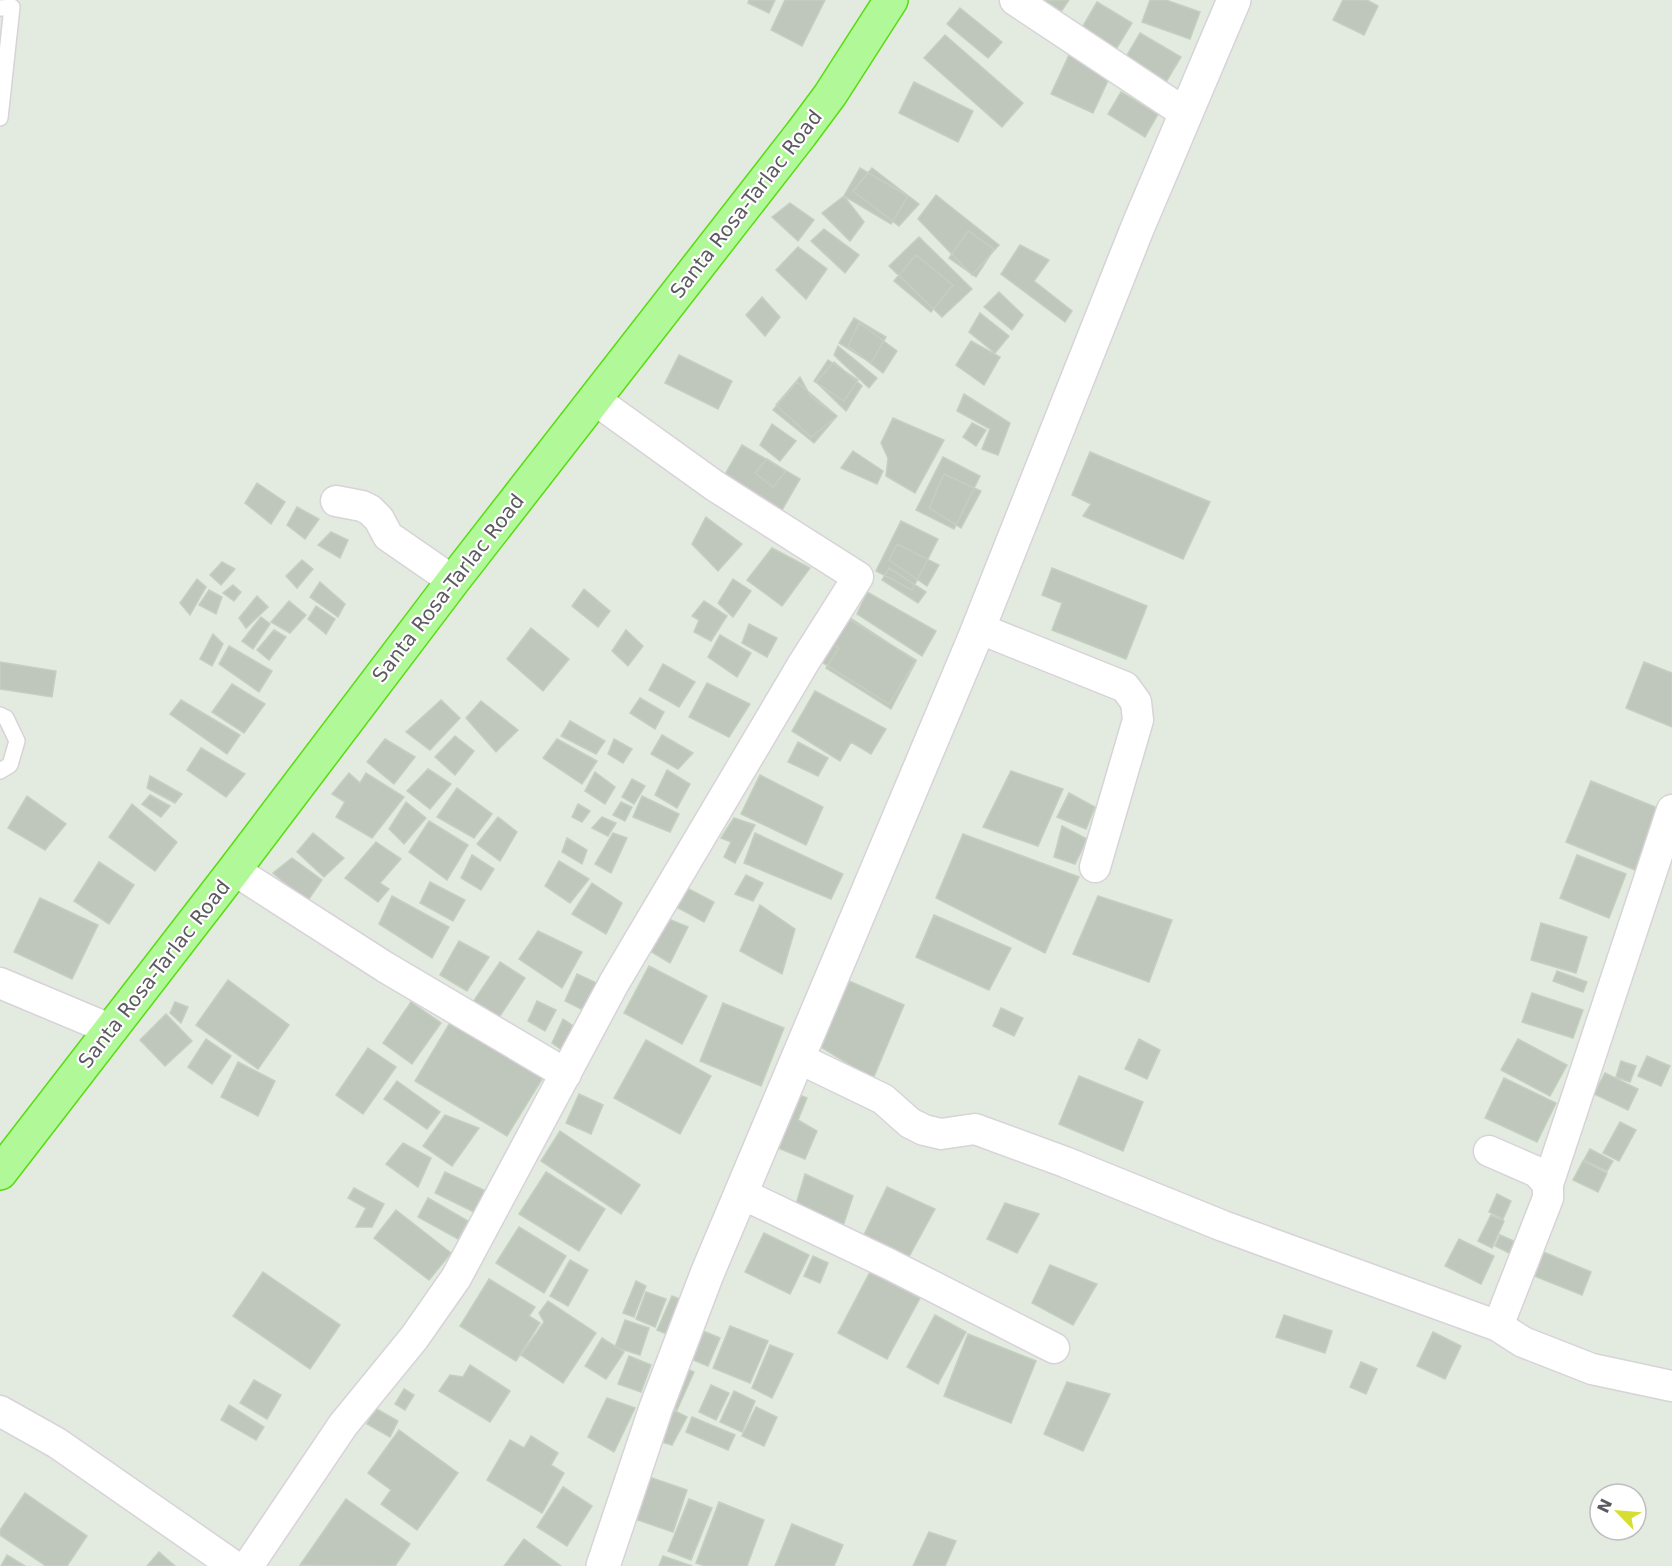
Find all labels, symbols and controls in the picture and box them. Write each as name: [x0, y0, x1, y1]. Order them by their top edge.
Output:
street label: Santa Rosa-Tarlac Road: [665, 105, 827, 303]
street label: Santa Rosa-Tarlac Road: [367, 489, 529, 687]
street label: Santa Rosa-Tarlac Road: [73, 875, 235, 1073]
north arrow: [1588, 1482, 1648, 1542]
text: N: [1593, 1496, 1616, 1516]

